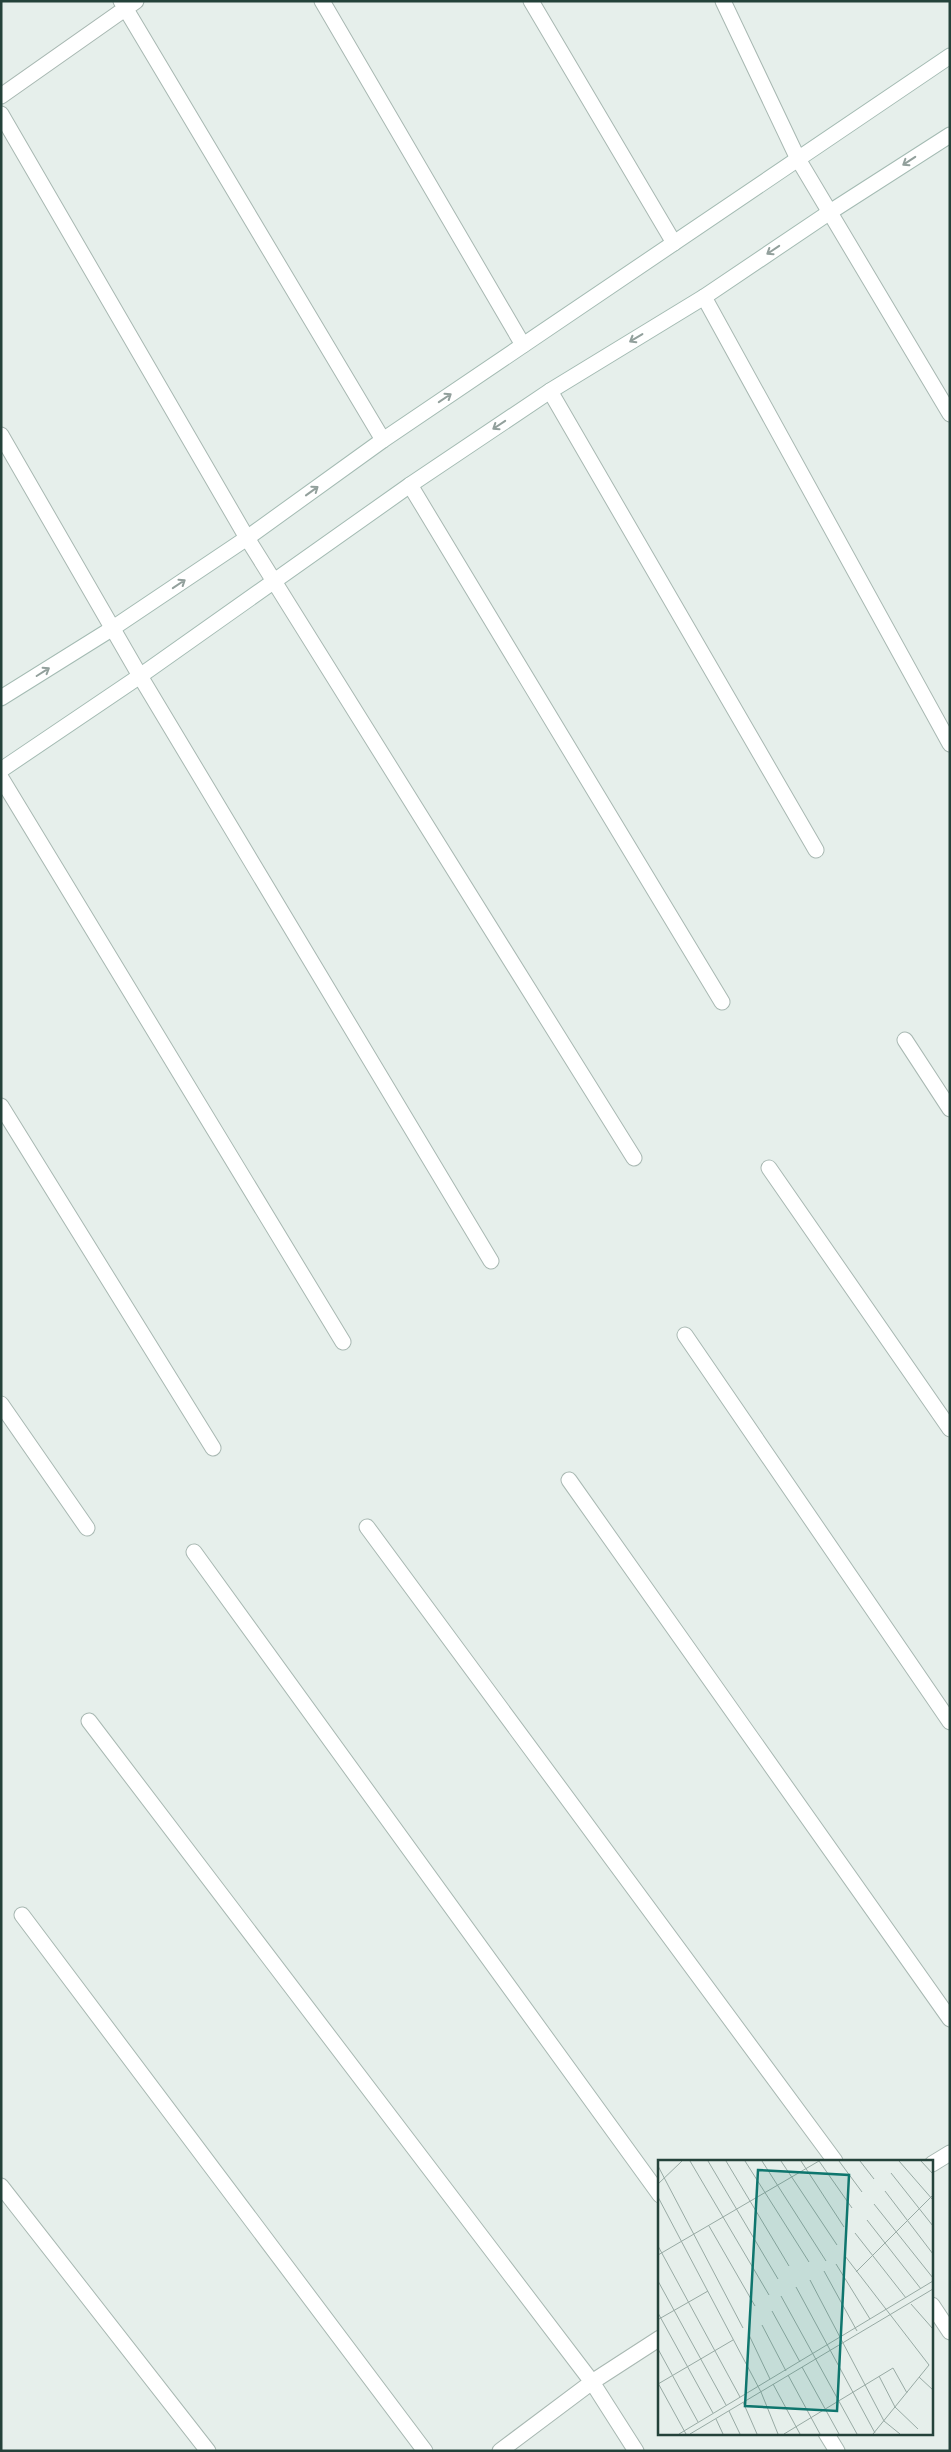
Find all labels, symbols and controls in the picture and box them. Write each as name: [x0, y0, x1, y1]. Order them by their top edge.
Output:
one-way arrow: [902, 156, 916, 166]
one-way arrow: [766, 245, 780, 255]
one-way arrow: [630, 334, 644, 344]
one-way arrow: [438, 393, 452, 403]
one-way arrow: [492, 420, 506, 430]
one-way arrow: [305, 486, 319, 496]
one-way arrow: [172, 579, 186, 589]
one-way arrow: [35, 667, 49, 677]
inset map: [658, 2160, 934, 2434]

